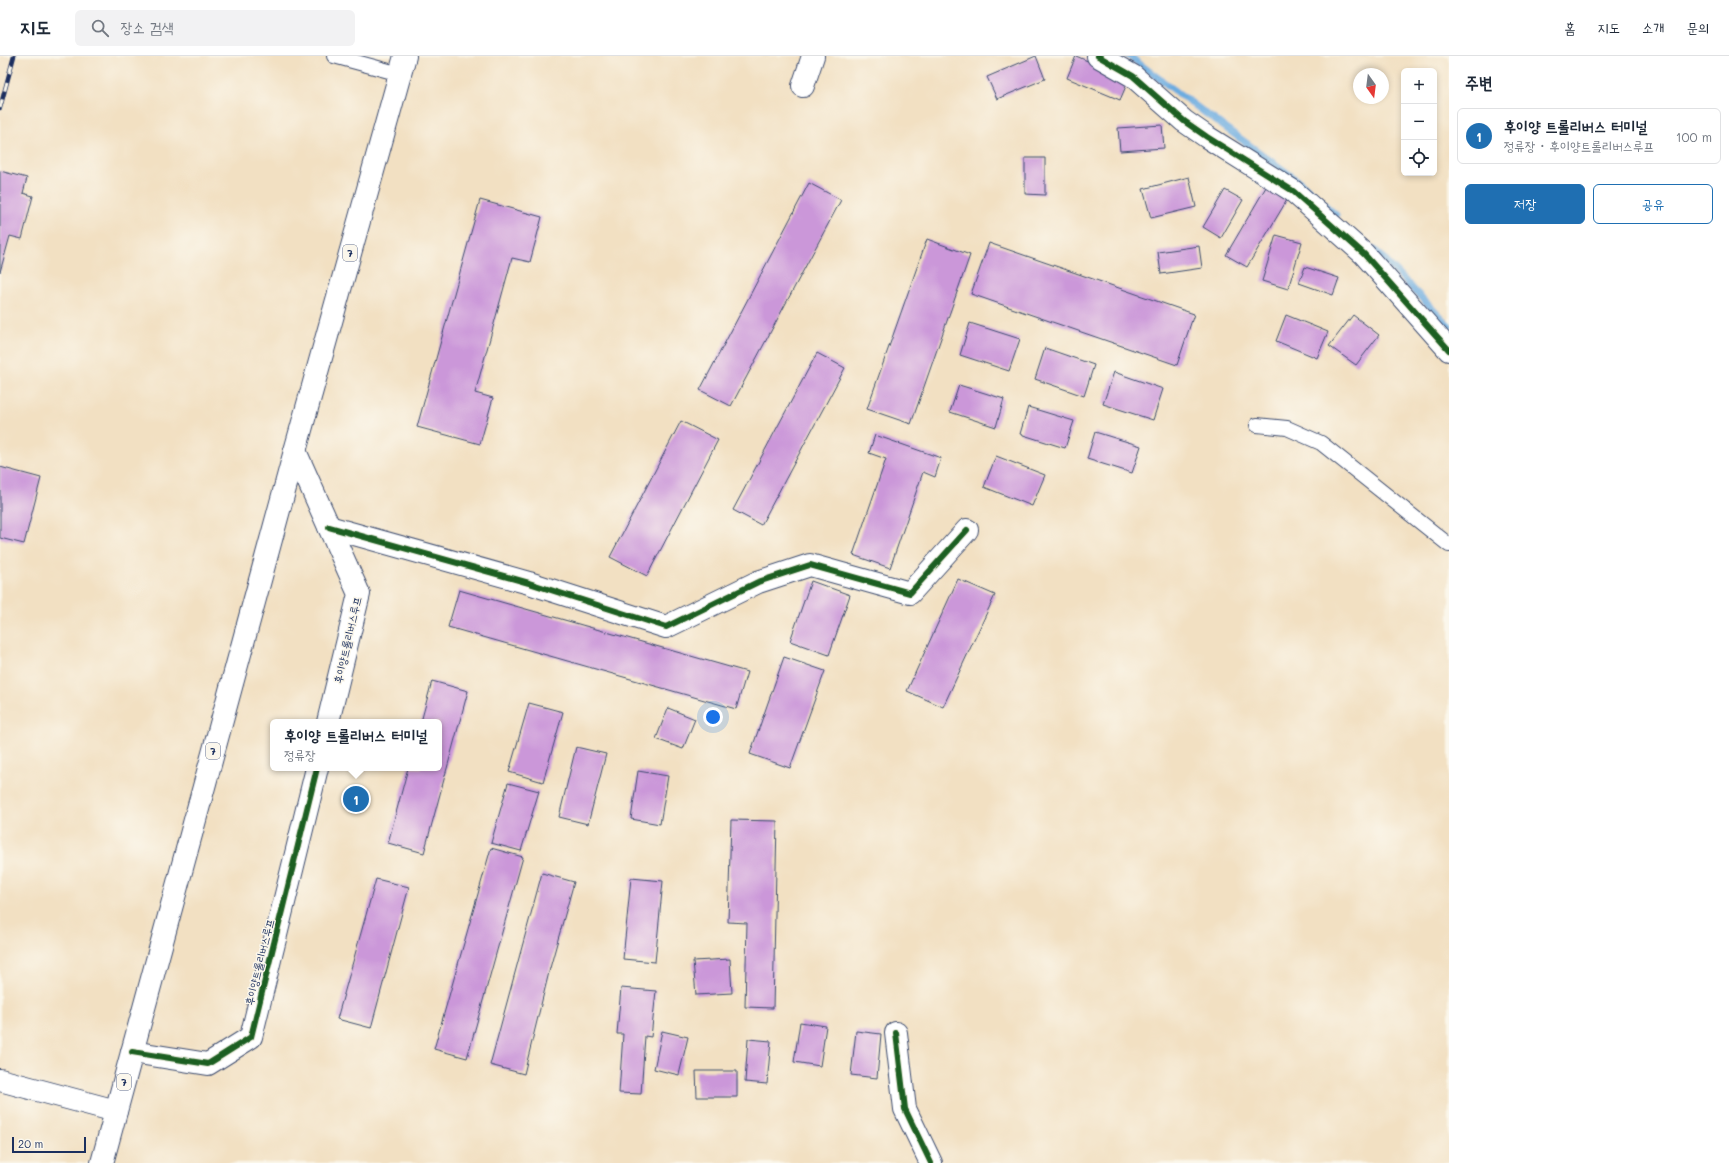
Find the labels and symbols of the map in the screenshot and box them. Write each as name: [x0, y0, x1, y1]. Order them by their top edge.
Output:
north arrow: [1353, 68, 1389, 104]
road number: 7: [343, 245, 357, 261]
street label: 후이양트롤리버스루프: [330, 595, 364, 685]
your location: [703, 707, 723, 727]
road number: 7: [206, 743, 220, 759]
pin: 1: [343, 784, 369, 814]
street label: 후이양트롤리버스루프: [241, 917, 277, 1007]
road number: 7: [117, 1074, 131, 1090]
scale bar: [12, 1135, 86, 1154]

